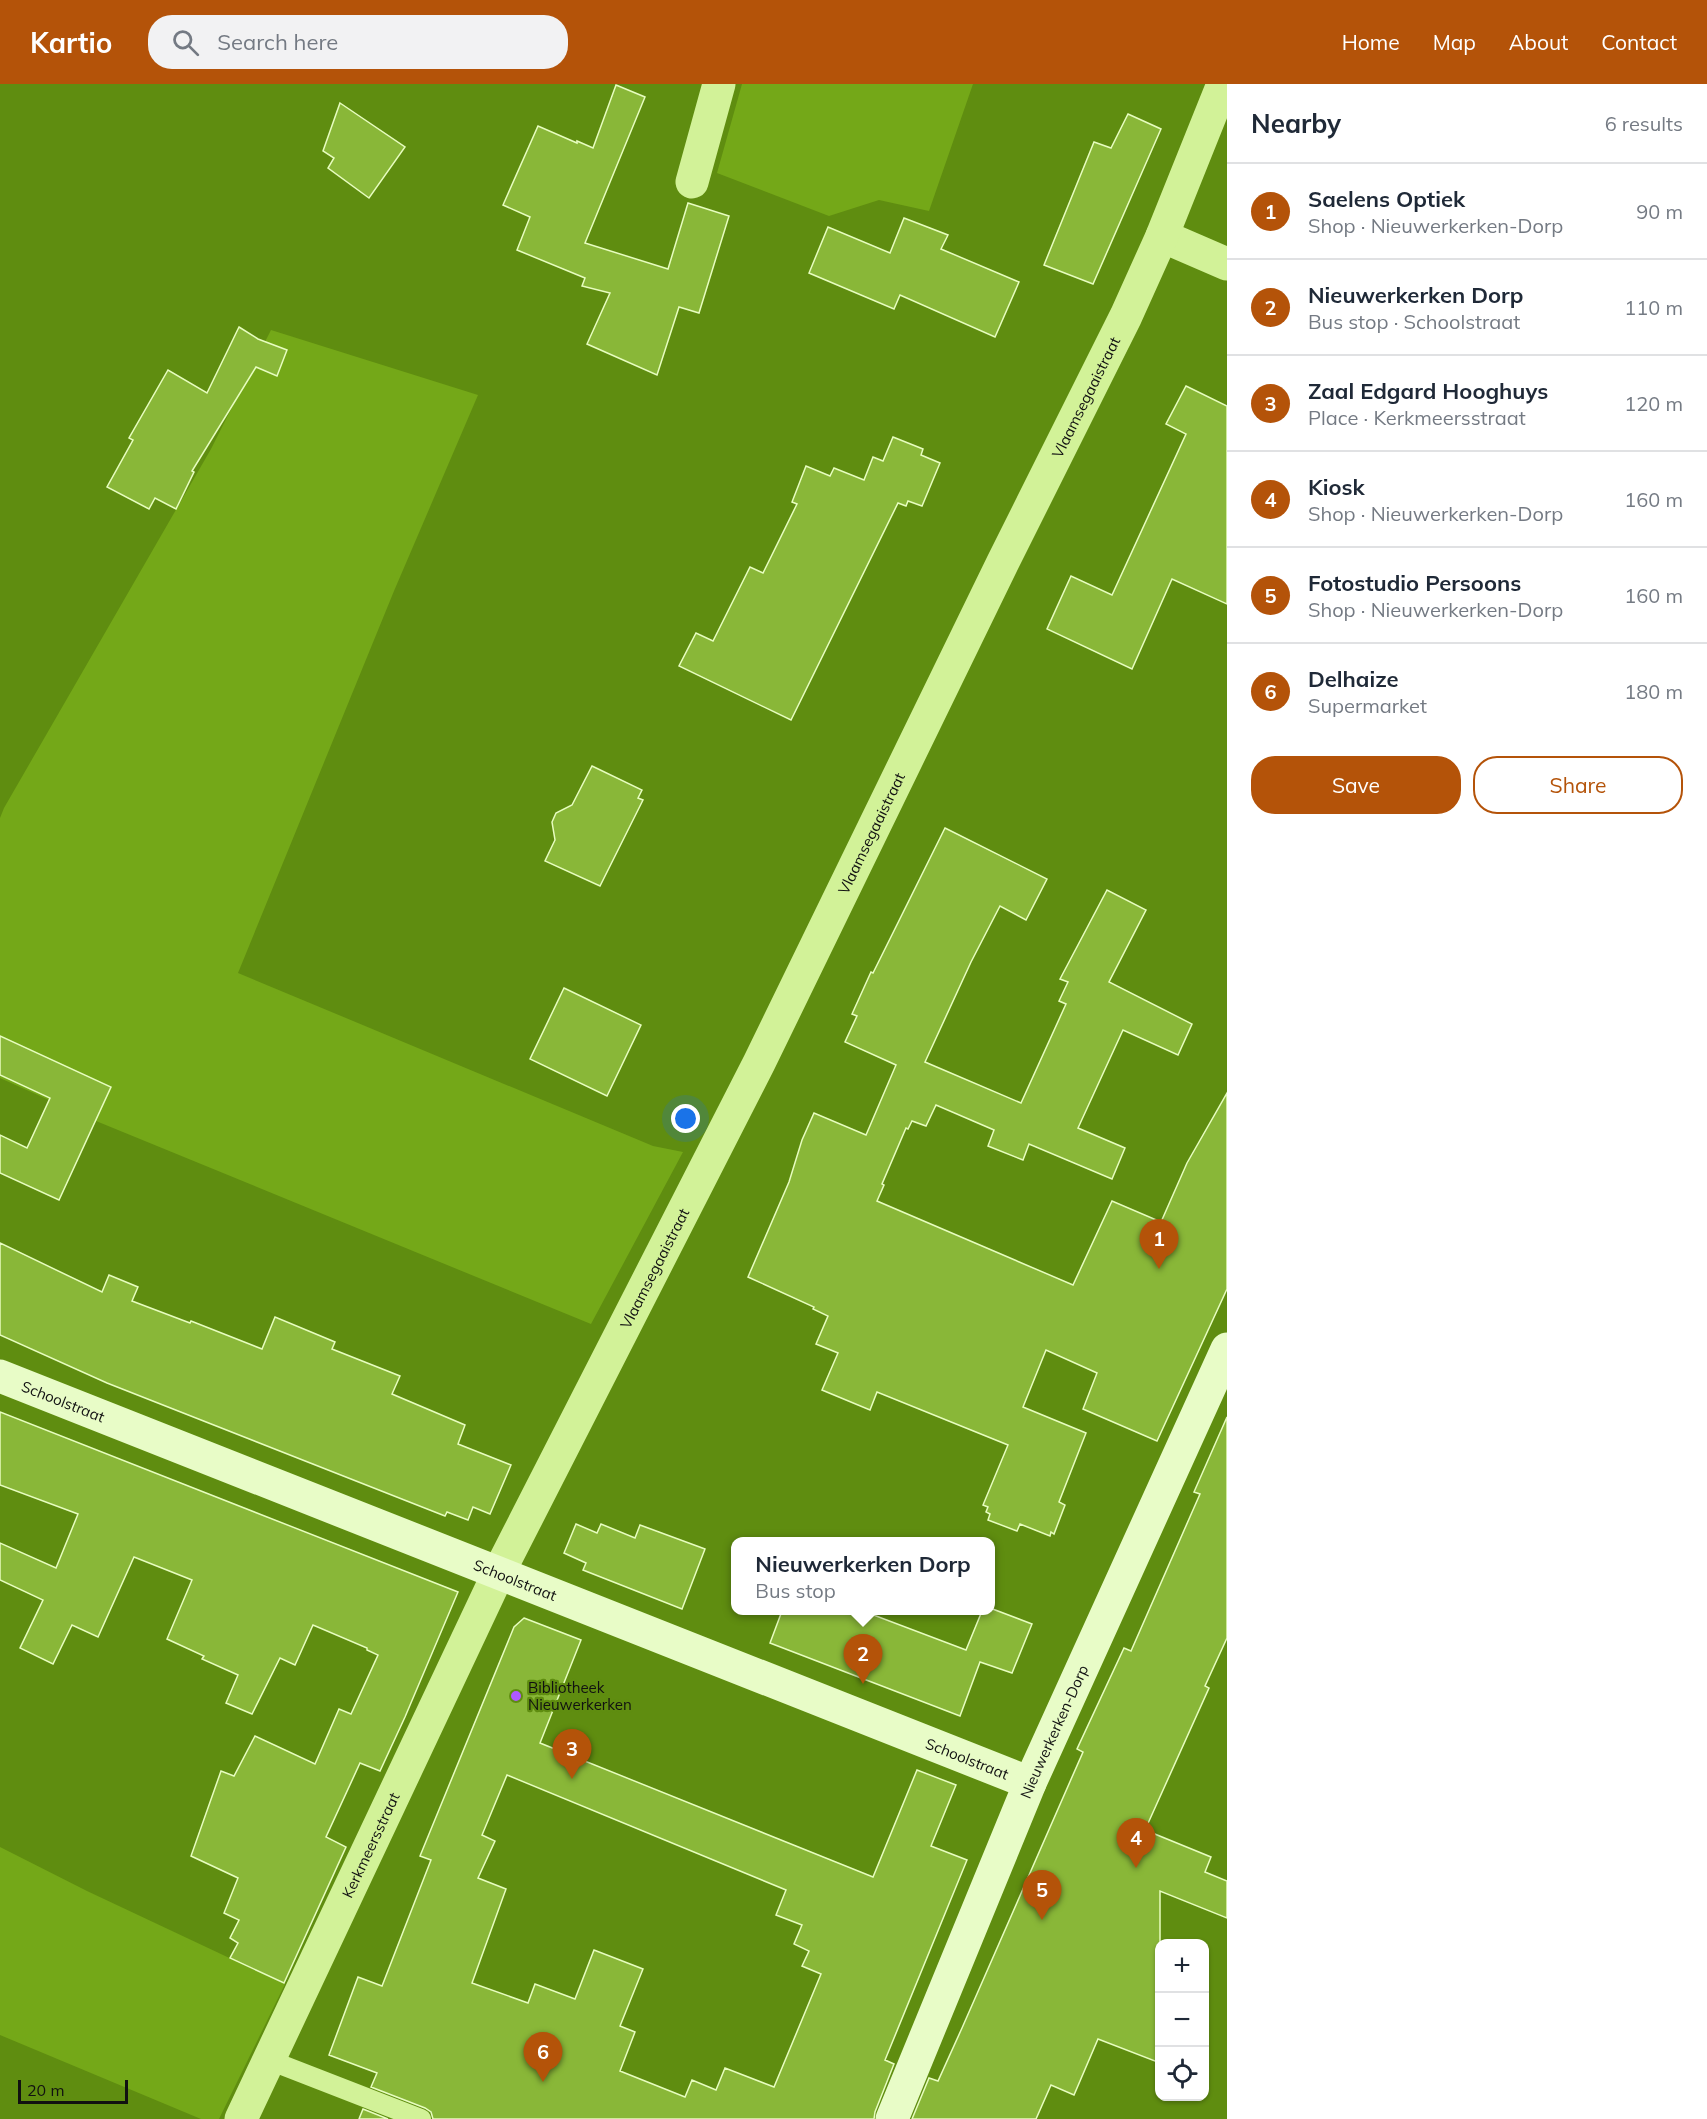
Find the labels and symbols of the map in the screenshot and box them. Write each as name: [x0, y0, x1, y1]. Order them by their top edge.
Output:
street label: Vlaamsegaaistraat: [1047, 333, 1124, 461]
street label: Vlaamsegaaistraat: [833, 769, 909, 897]
your location: [671, 1104, 700, 1133]
street label: Vlaamsegaaistraat: [616, 1205, 693, 1332]
pin: 1: [1140, 1220, 1178, 1269]
street label: Schoolstraat: [19, 1376, 107, 1426]
street label: Schoolstraat: [471, 1555, 559, 1605]
pin: 2: [844, 1634, 882, 1684]
street label: Nieuwerkerken-Dorp: [1015, 1662, 1092, 1801]
place label: Bibliotheek Nieuwerkerken: [528, 1678, 632, 1714]
marker: Bibliotheek Nieuwerkerken: [509, 1689, 523, 1703]
pin: 3: [552, 1730, 592, 1779]
street label: Schoolstraat: [923, 1733, 1011, 1783]
street label: Kerkmeersstraat: [337, 1789, 403, 1901]
pin: 4: [1116, 1818, 1156, 1868]
pin: 5: [1022, 1870, 1062, 1920]
pin: 6: [524, 2032, 562, 2082]
scale bar: [18, 2077, 128, 2104]

